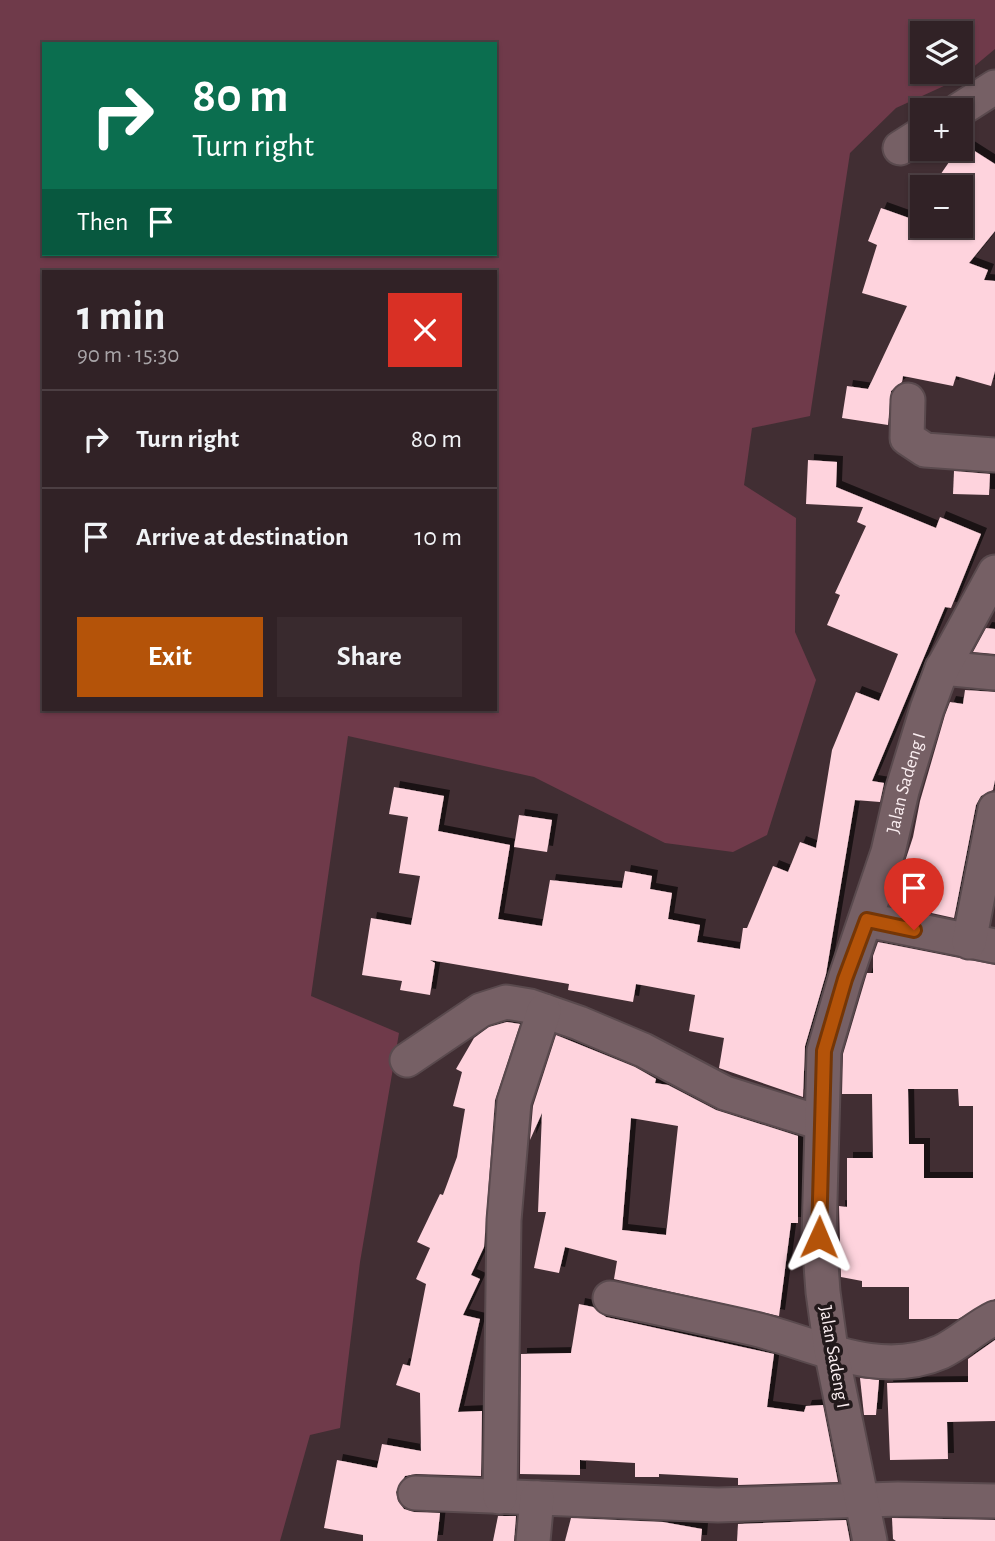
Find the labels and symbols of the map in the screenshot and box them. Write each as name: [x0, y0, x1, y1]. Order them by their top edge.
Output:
street label: Jalan Sadeng I: [883, 730, 929, 835]
pin: [884, 858, 944, 930]
position arrow: [782, 1200, 856, 1274]
street label: Jalan Sadeng I: [816, 1304, 852, 1410]

